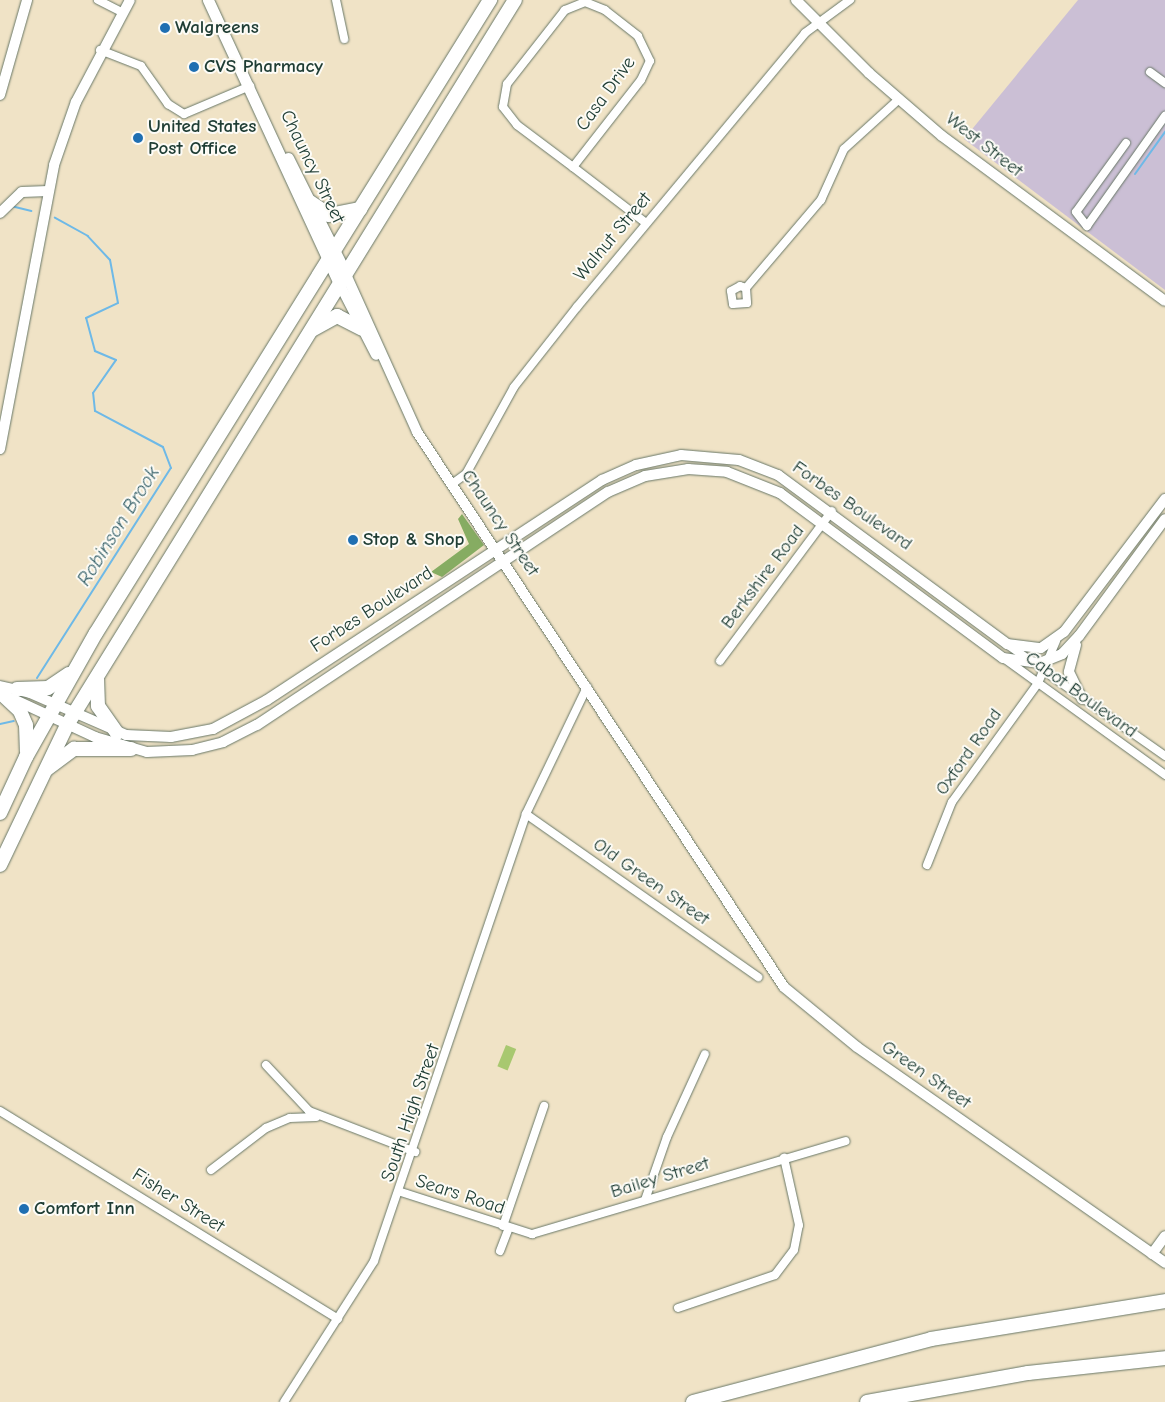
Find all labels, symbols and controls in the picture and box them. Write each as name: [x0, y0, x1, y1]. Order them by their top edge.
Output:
place label: Walgreens: [175, 17, 259, 39]
marker: Walgreens: [159, 22, 171, 34]
street label: Casa Drive: [571, 52, 641, 136]
place label: CVS Pharmacy: [204, 56, 323, 78]
marker: CVS Pharmacy: [188, 61, 200, 73]
street label: Chauncy Street: [275, 107, 349, 227]
street label: West Street: [941, 108, 1027, 182]
place label: United States Post Office: [148, 116, 256, 160]
marker: United States Post Office: [132, 132, 144, 144]
street label: Walnut Street: [569, 188, 657, 286]
street label: Forbes Boulevard: [788, 456, 916, 556]
water label: Robinson Brook: [72, 462, 164, 590]
street label: Chauncy Street: [456, 465, 544, 581]
street label: Berkshire Road: [716, 520, 810, 634]
place label: Stop & Shop: [363, 529, 464, 551]
marker: Stop & Shop: [347, 534, 359, 546]
street label: Forbes Boulevard: [307, 562, 437, 658]
street label: Cabot Boulevard: [1021, 647, 1141, 743]
street label: Oxford Road: [931, 704, 1007, 800]
street label: Old Green Street: [588, 833, 714, 931]
street label: Green Street: [877, 1036, 975, 1114]
street label: South High Street: [377, 1041, 445, 1185]
street label: Bailey Street: [608, 1152, 712, 1204]
street label: Fisher Street: [128, 1164, 228, 1238]
street label: Sears Road: [412, 1170, 508, 1220]
place label: Comfort Inn: [34, 1198, 135, 1220]
marker: Comfort Inn: [18, 1203, 30, 1215]

